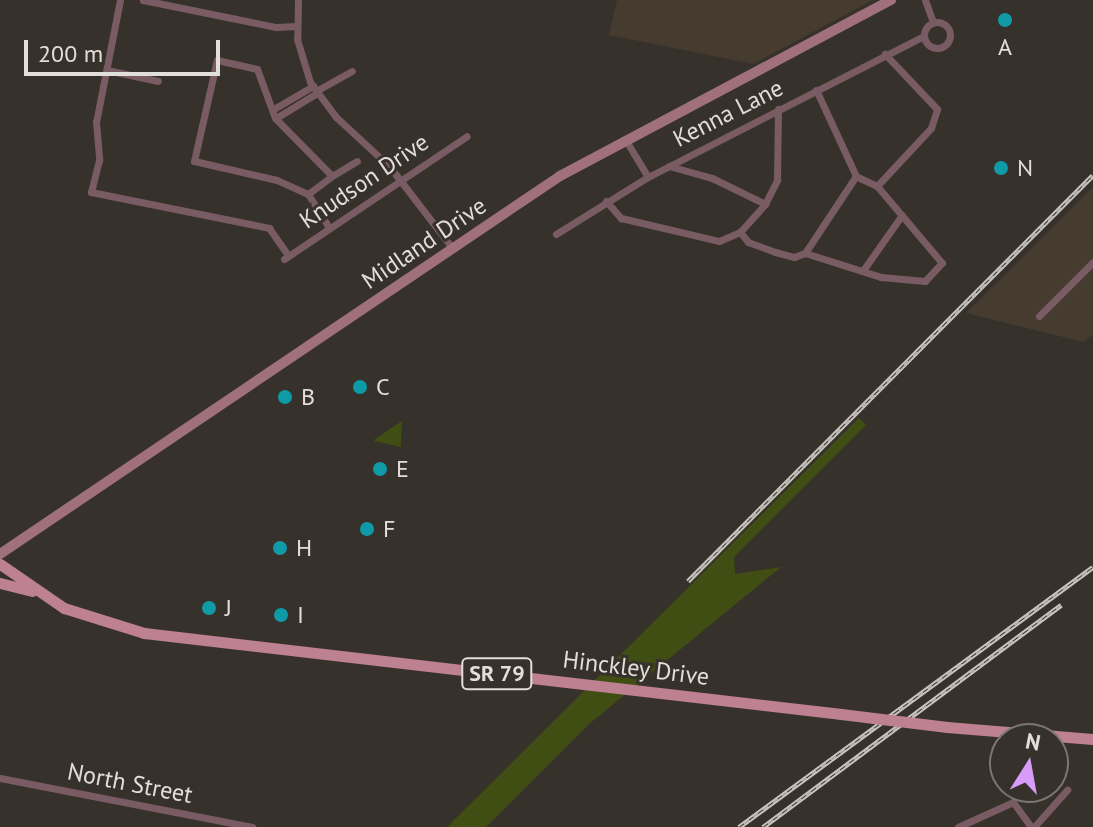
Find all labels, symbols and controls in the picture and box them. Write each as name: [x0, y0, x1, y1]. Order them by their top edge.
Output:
marker: A: [996, 11, 1014, 29]
scale bar: [28, 24, 224, 74]
place label: A: [998, 33, 1012, 61]
text: 200 m: [38, 38, 103, 69]
street label: Kenna Lane: [668, 73, 788, 153]
street label: Knudson Drive: [294, 127, 434, 235]
place label: N: [1017, 154, 1033, 182]
marker: N: [992, 159, 1010, 177]
street label: Midland Drive: [356, 191, 492, 295]
place label: C: [376, 373, 390, 401]
marker: C: [351, 378, 369, 396]
place label: B: [301, 383, 315, 411]
marker: B: [276, 388, 294, 406]
place label: E: [396, 455, 409, 483]
marker: E: [371, 460, 389, 478]
place label: F: [383, 515, 395, 543]
marker: F: [358, 520, 376, 538]
place label: H: [296, 534, 312, 562]
marker: H: [271, 539, 289, 557]
place label: J: [225, 594, 232, 622]
marker: J: [200, 599, 218, 617]
place label: I: [297, 601, 304, 629]
marker: I: [272, 606, 290, 624]
street label: Hinckley Drive: [561, 645, 711, 691]
road number: SR 79: [461, 656, 533, 692]
north arrow: [989, 723, 1069, 803]
text: N: [1023, 726, 1043, 757]
street label: North Street: [65, 757, 195, 809]

